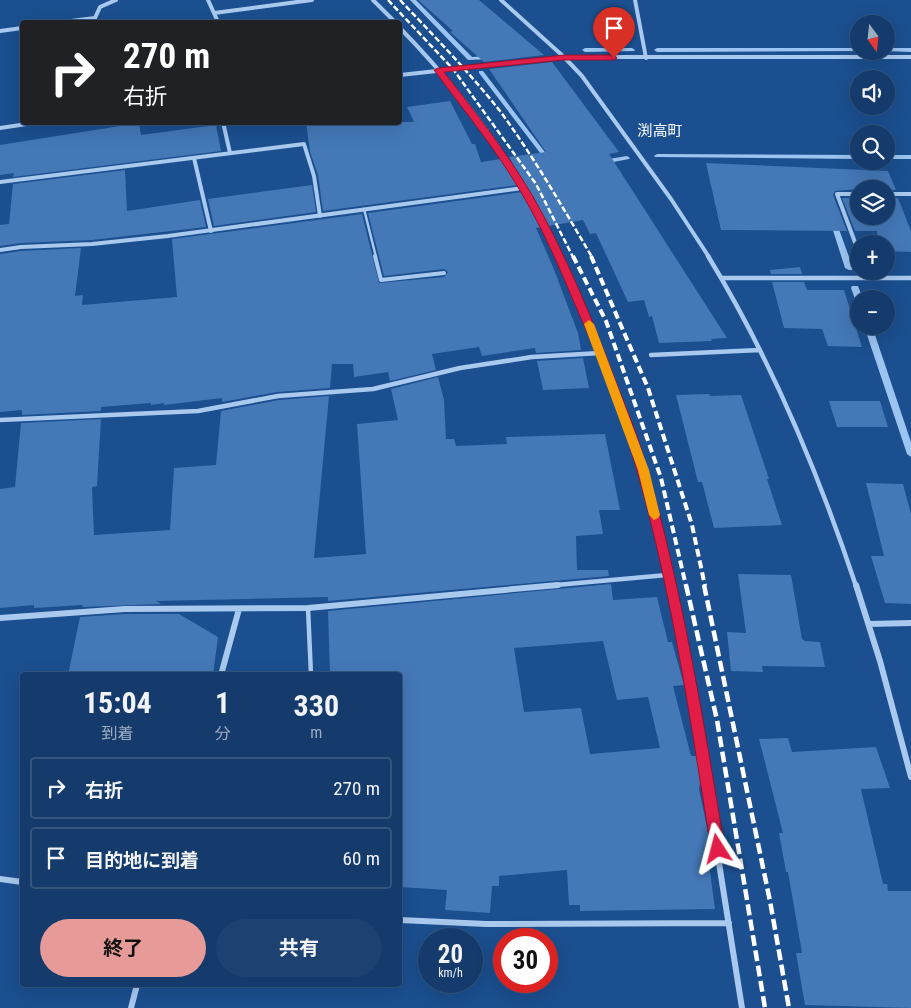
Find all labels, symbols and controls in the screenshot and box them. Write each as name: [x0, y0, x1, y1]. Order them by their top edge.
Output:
pin: [593, 7, 635, 58]
icon: arrive: [600, 14, 628, 42]
north arrow: [850, 15, 895, 60]
map controls: [850, 15, 895, 335]
text: 270 m: [123, 36, 210, 77]
icon: right: [40, 40, 105, 105]
button: sound: [850, 70, 895, 115]
text: 右折: [123, 84, 167, 109]
district label: 渕高町: [637, 122, 683, 140]
button: search: [850, 125, 895, 170]
button: layers: [850, 180, 895, 225]
button: +: [850, 235, 895, 280]
button: −: [850, 290, 895, 335]
text: 15:04: [83, 685, 152, 720]
text: 1: [215, 685, 230, 720]
text: 330: [294, 688, 339, 723]
text: m: [310, 723, 322, 742]
text: 到着: [101, 724, 133, 743]
text: 分: [215, 724, 231, 743]
icon: right: [42, 774, 70, 802]
text: 270 m: [333, 777, 380, 800]
text: 右折: [85, 779, 123, 802]
position arrow: [691, 822, 743, 874]
icon: arrive: [42, 844, 70, 872]
text: 60 m: [343, 847, 380, 870]
text: 目的地に到着: [85, 849, 199, 872]
button: 終了: [40, 919, 206, 977]
button: 共有: [216, 919, 382, 977]
speed limit sign: 30: [493, 928, 558, 993]
text: 20: [438, 940, 463, 969]
text: km/h: [438, 966, 463, 980]

